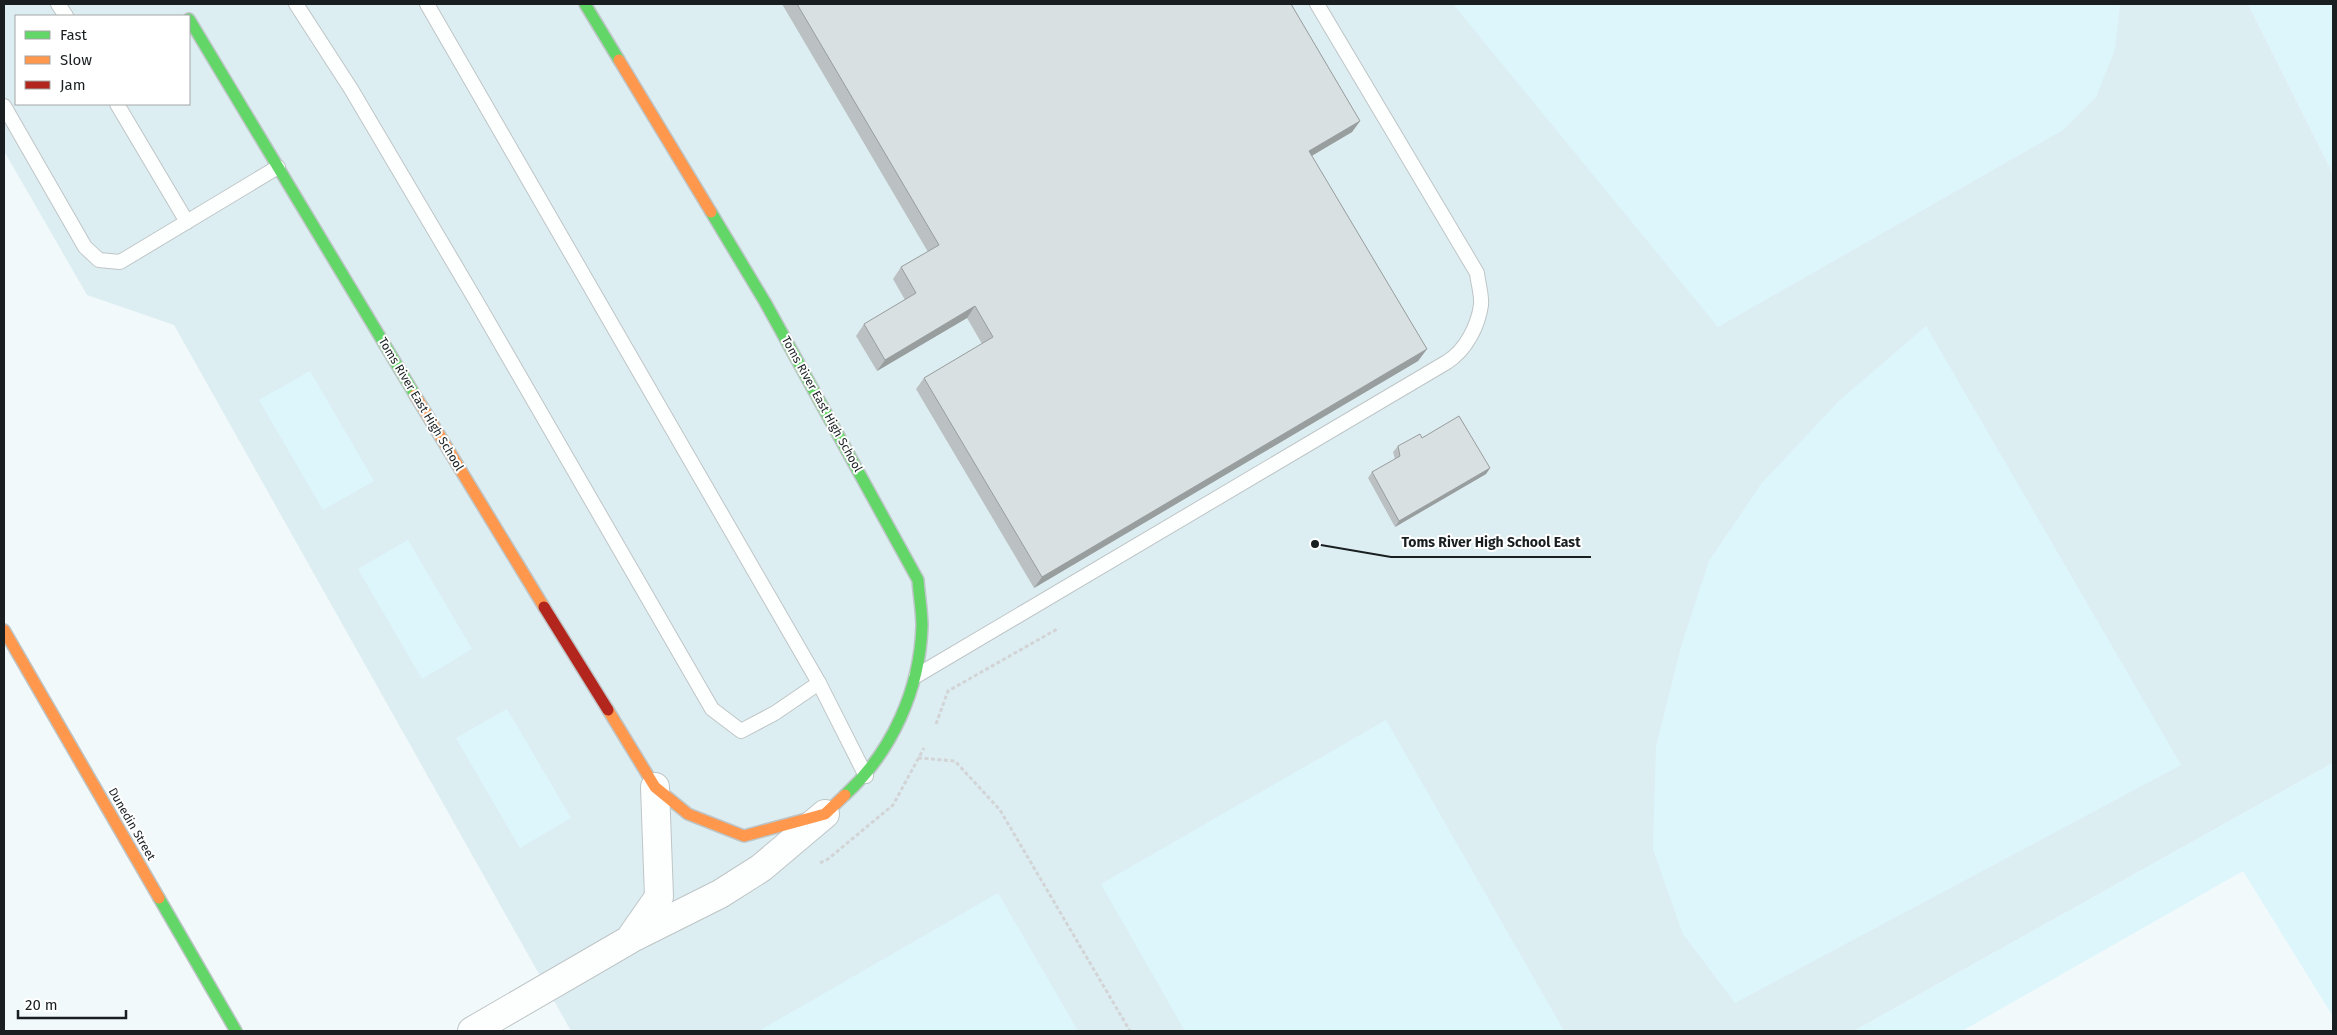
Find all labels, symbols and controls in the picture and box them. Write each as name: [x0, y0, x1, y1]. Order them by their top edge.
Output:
legend: [15, 15, 190, 105]
text: Fast: [60, 26, 87, 44]
text: Slow: [60, 51, 92, 69]
text: Jam: [60, 76, 86, 94]
street label: Toms River East High School: [779, 334, 865, 475]
street label: Toms River East High School: [376, 335, 467, 474]
callout: Toms River High School East: [1391, 528, 1591, 557]
text: Toms River High School East: [1401, 534, 1581, 551]
street label: Dunedin Street: [106, 785, 159, 863]
scale bar: [18, 988, 125, 1020]
text: 20 m: [25, 996, 58, 1014]

